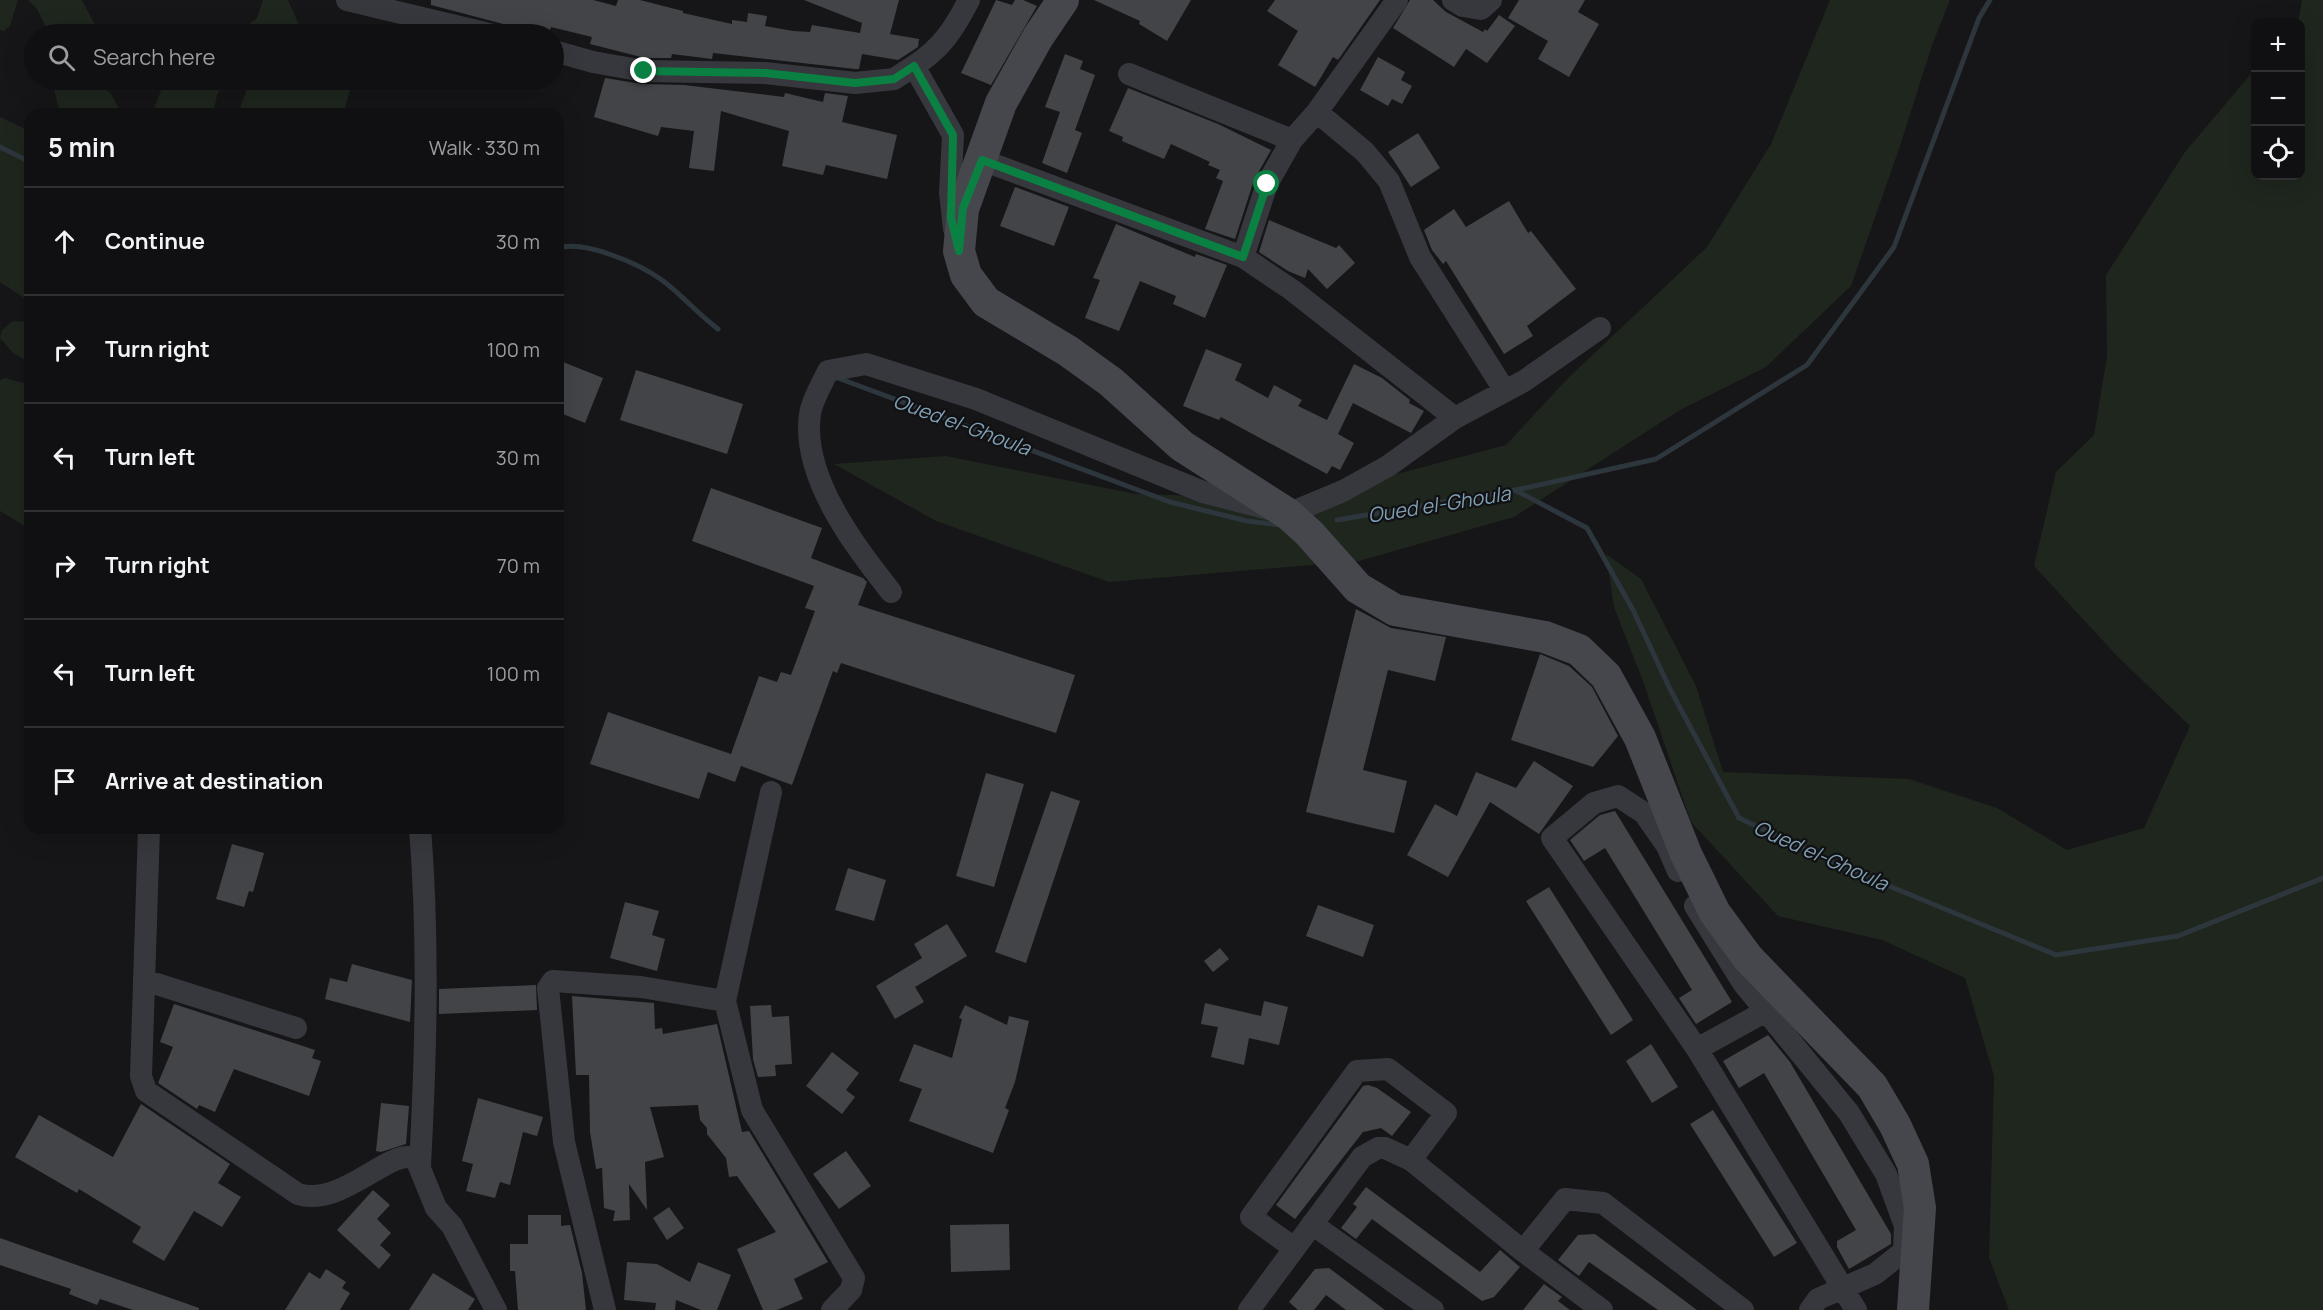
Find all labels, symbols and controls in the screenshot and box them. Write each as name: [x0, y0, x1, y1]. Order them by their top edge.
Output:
map controls: [2251, 18, 2305, 180]
button: +: [2251, 18, 2305, 72]
search box: [24, 24, 564, 90]
icon: search: [45, 41, 78, 74]
text: Search here: [93, 42, 215, 72]
route end: [630, 57, 656, 83]
button: −: [2251, 72, 2305, 126]
button: locate: [2251, 126, 2305, 180]
text: 5 min: [48, 129, 115, 165]
text: Walk · 330 m: [429, 134, 540, 161]
route start: [1253, 170, 1279, 196]
icon: ahead: [48, 225, 81, 258]
text: Continue: [105, 226, 205, 256]
text: 30 m: [496, 228, 540, 255]
icon: right: [48, 333, 81, 366]
text: Turn right: [105, 334, 210, 364]
text: 100 m: [487, 336, 540, 363]
water label: Oued el-Ghoula: [890, 387, 1035, 462]
icon: left: [48, 441, 81, 474]
text: Turn left: [105, 442, 195, 472]
text: 30 m: [496, 444, 540, 471]
water label: Oued el-Ghoula: [1366, 479, 1513, 529]
icon: right: [48, 549, 81, 582]
text: Turn right: [105, 550, 210, 580]
text: 70 m: [497, 552, 540, 579]
icon: left: [48, 657, 81, 690]
text: Turn left: [105, 658, 195, 688]
text: 100 m: [487, 660, 540, 687]
icon: arrive: [48, 765, 81, 798]
text: Arrive at destination: [105, 766, 323, 796]
water label: Oued el-Ghoula: [1750, 813, 1893, 897]

